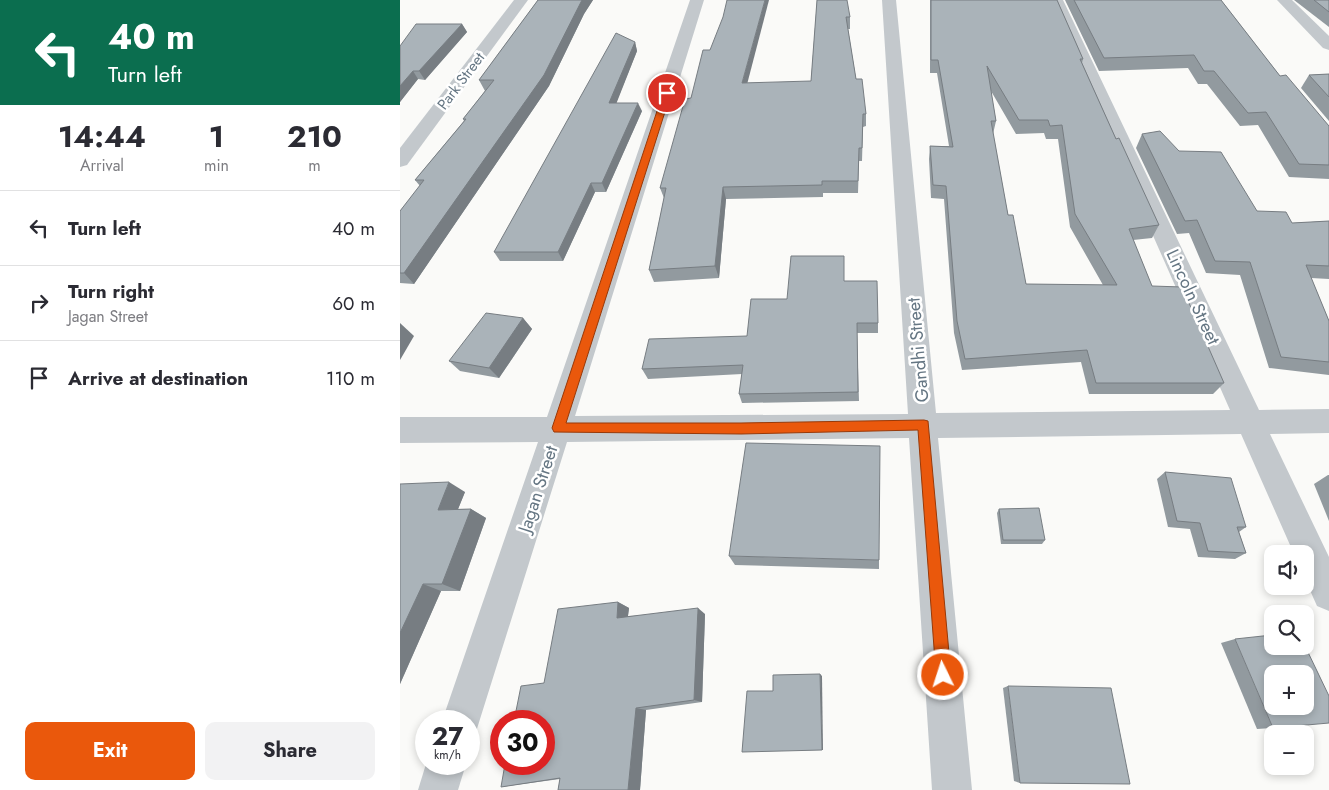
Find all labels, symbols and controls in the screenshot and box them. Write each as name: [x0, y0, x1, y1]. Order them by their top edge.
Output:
text: 40 m: [108, 12, 195, 62]
icon: left: [25, 20, 90, 85]
street label: Park Street: [432, 47, 490, 114]
text: Turn left: [108, 58, 182, 90]
pin: [646, 72, 688, 114]
icon: arrive: [653, 79, 681, 107]
text: 14:44: [58, 115, 146, 158]
text: 1: [209, 115, 224, 158]
text: 210: [287, 115, 342, 158]
text: Arrival: [80, 154, 124, 177]
text: min: [204, 154, 229, 177]
text: m: [308, 154, 321, 177]
icon: left: [25, 214, 53, 242]
text: Turn left: [68, 215, 141, 242]
text: 40 m: [332, 215, 375, 242]
street label: Lincoln Street: [1160, 245, 1227, 350]
text: Turn right: [68, 278, 154, 305]
icon: right: [25, 289, 53, 317]
text: 60 m: [332, 290, 375, 317]
street label: Gandhi Street: [900, 296, 936, 403]
text: Jagan Street: [68, 305, 148, 328]
icon: arrive: [25, 364, 53, 392]
text: Arrive at destination: [68, 365, 248, 392]
text: 110 m: [326, 365, 375, 392]
street label: Jagan Street: [511, 442, 564, 538]
map controls: [1264, 545, 1314, 775]
button: sound: [1264, 545, 1314, 595]
button: search: [1264, 605, 1314, 655]
position arrow: [916, 648, 968, 700]
button: +: [1264, 665, 1314, 715]
speed limit sign: 30: [490, 710, 555, 775]
text: 27: [432, 718, 463, 754]
button: Exit: [25, 722, 195, 780]
button: Share: [205, 722, 375, 780]
button: −: [1264, 725, 1314, 775]
text: km/h: [434, 746, 461, 764]

